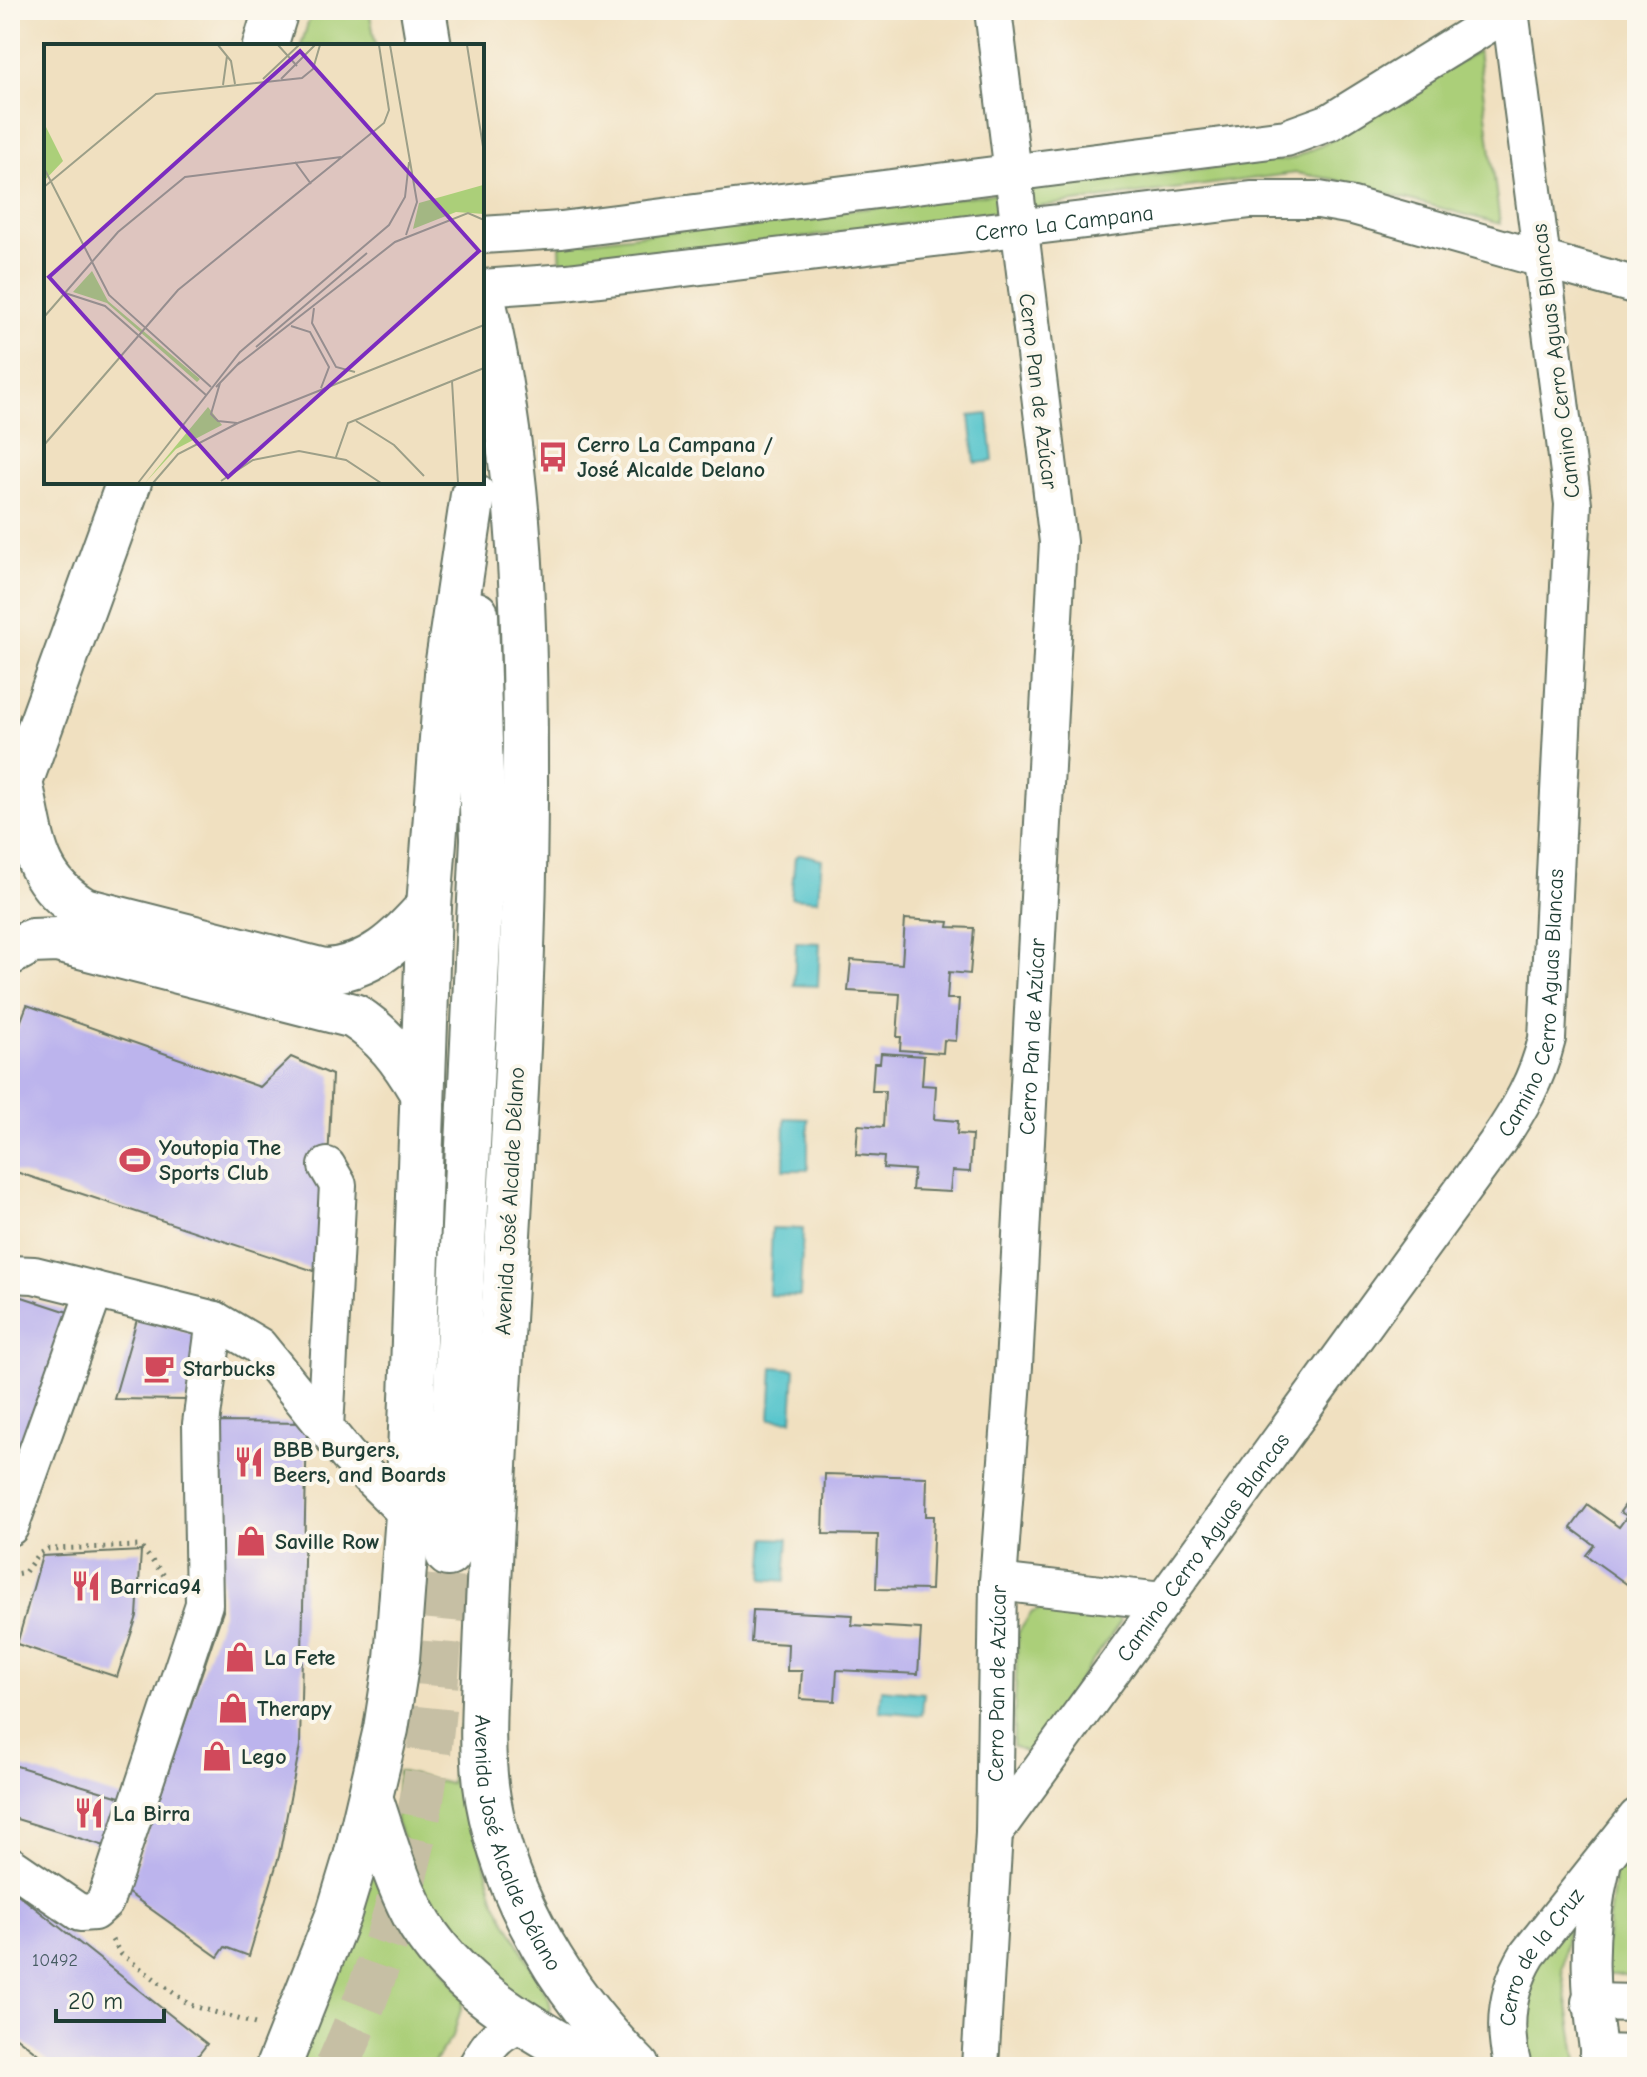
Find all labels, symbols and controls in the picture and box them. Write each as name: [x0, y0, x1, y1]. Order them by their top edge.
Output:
inset map: [44, 44, 484, 484]
street label: Cerro La Campana: [974, 200, 1155, 247]
street label: Camino Cerro Aguas Blancas: [1526, 222, 1586, 500]
street label: Cerro Pan de Azúcar: [1013, 292, 1063, 491]
place label: Cerro La Campana / José Alcalde Delano: [577, 432, 773, 483]
bus stop icon: Cerro La Campana / José Alcalde Delano: [536, 440, 570, 474]
street label: Camino Cerro Aguas Blancas: [1492, 868, 1569, 1142]
street label: Cerro Pan de Azúcar: [1014, 937, 1051, 1136]
street label: Avenida José Alcalde Délano: [490, 1066, 530, 1336]
place label: Youtopia The Sports Club: [159, 1135, 281, 1186]
sports icon: Youtopia The Sports Club: [118, 1143, 152, 1177]
cafe icon: Starbucks: [142, 1351, 176, 1385]
place label: Starbucks: [183, 1356, 275, 1382]
street label: Camino Cerro Aguas Blancas: [1111, 1428, 1295, 1667]
place label: BBB Burgers, Beers, and Boards: [273, 1437, 446, 1488]
restaurant icon: BBB Burgers, Beers, and Boards: [232, 1445, 266, 1479]
shop icon: Saville Row: [234, 1524, 268, 1558]
place label: Saville Row: [275, 1529, 380, 1555]
restaurant icon: Barrica94: [69, 1569, 103, 1603]
place label: Barrica94: [110, 1574, 201, 1600]
street label: Cerro Pan de Azúcar: [983, 1584, 1012, 1782]
shop icon: La Fete: [223, 1640, 257, 1674]
place label: La Fete: [264, 1645, 336, 1671]
shop icon: Therapy: [216, 1691, 250, 1725]
place label: Therapy: [257, 1696, 333, 1722]
street label: Avenida José Alcalde Délano: [469, 1714, 567, 1976]
shop icon: Lego: [200, 1739, 234, 1773]
place label: Lego: [241, 1744, 287, 1770]
restaurant icon: La Birra: [72, 1796, 106, 1830]
place label: La Birra: [113, 1801, 190, 1827]
street label: Cerro de la Cruz: [1495, 1883, 1590, 2027]
house number: 10492: [32, 1950, 78, 1971]
scale bar: [56, 1973, 164, 2023]
text: 20 m: [68, 1987, 123, 2015]

